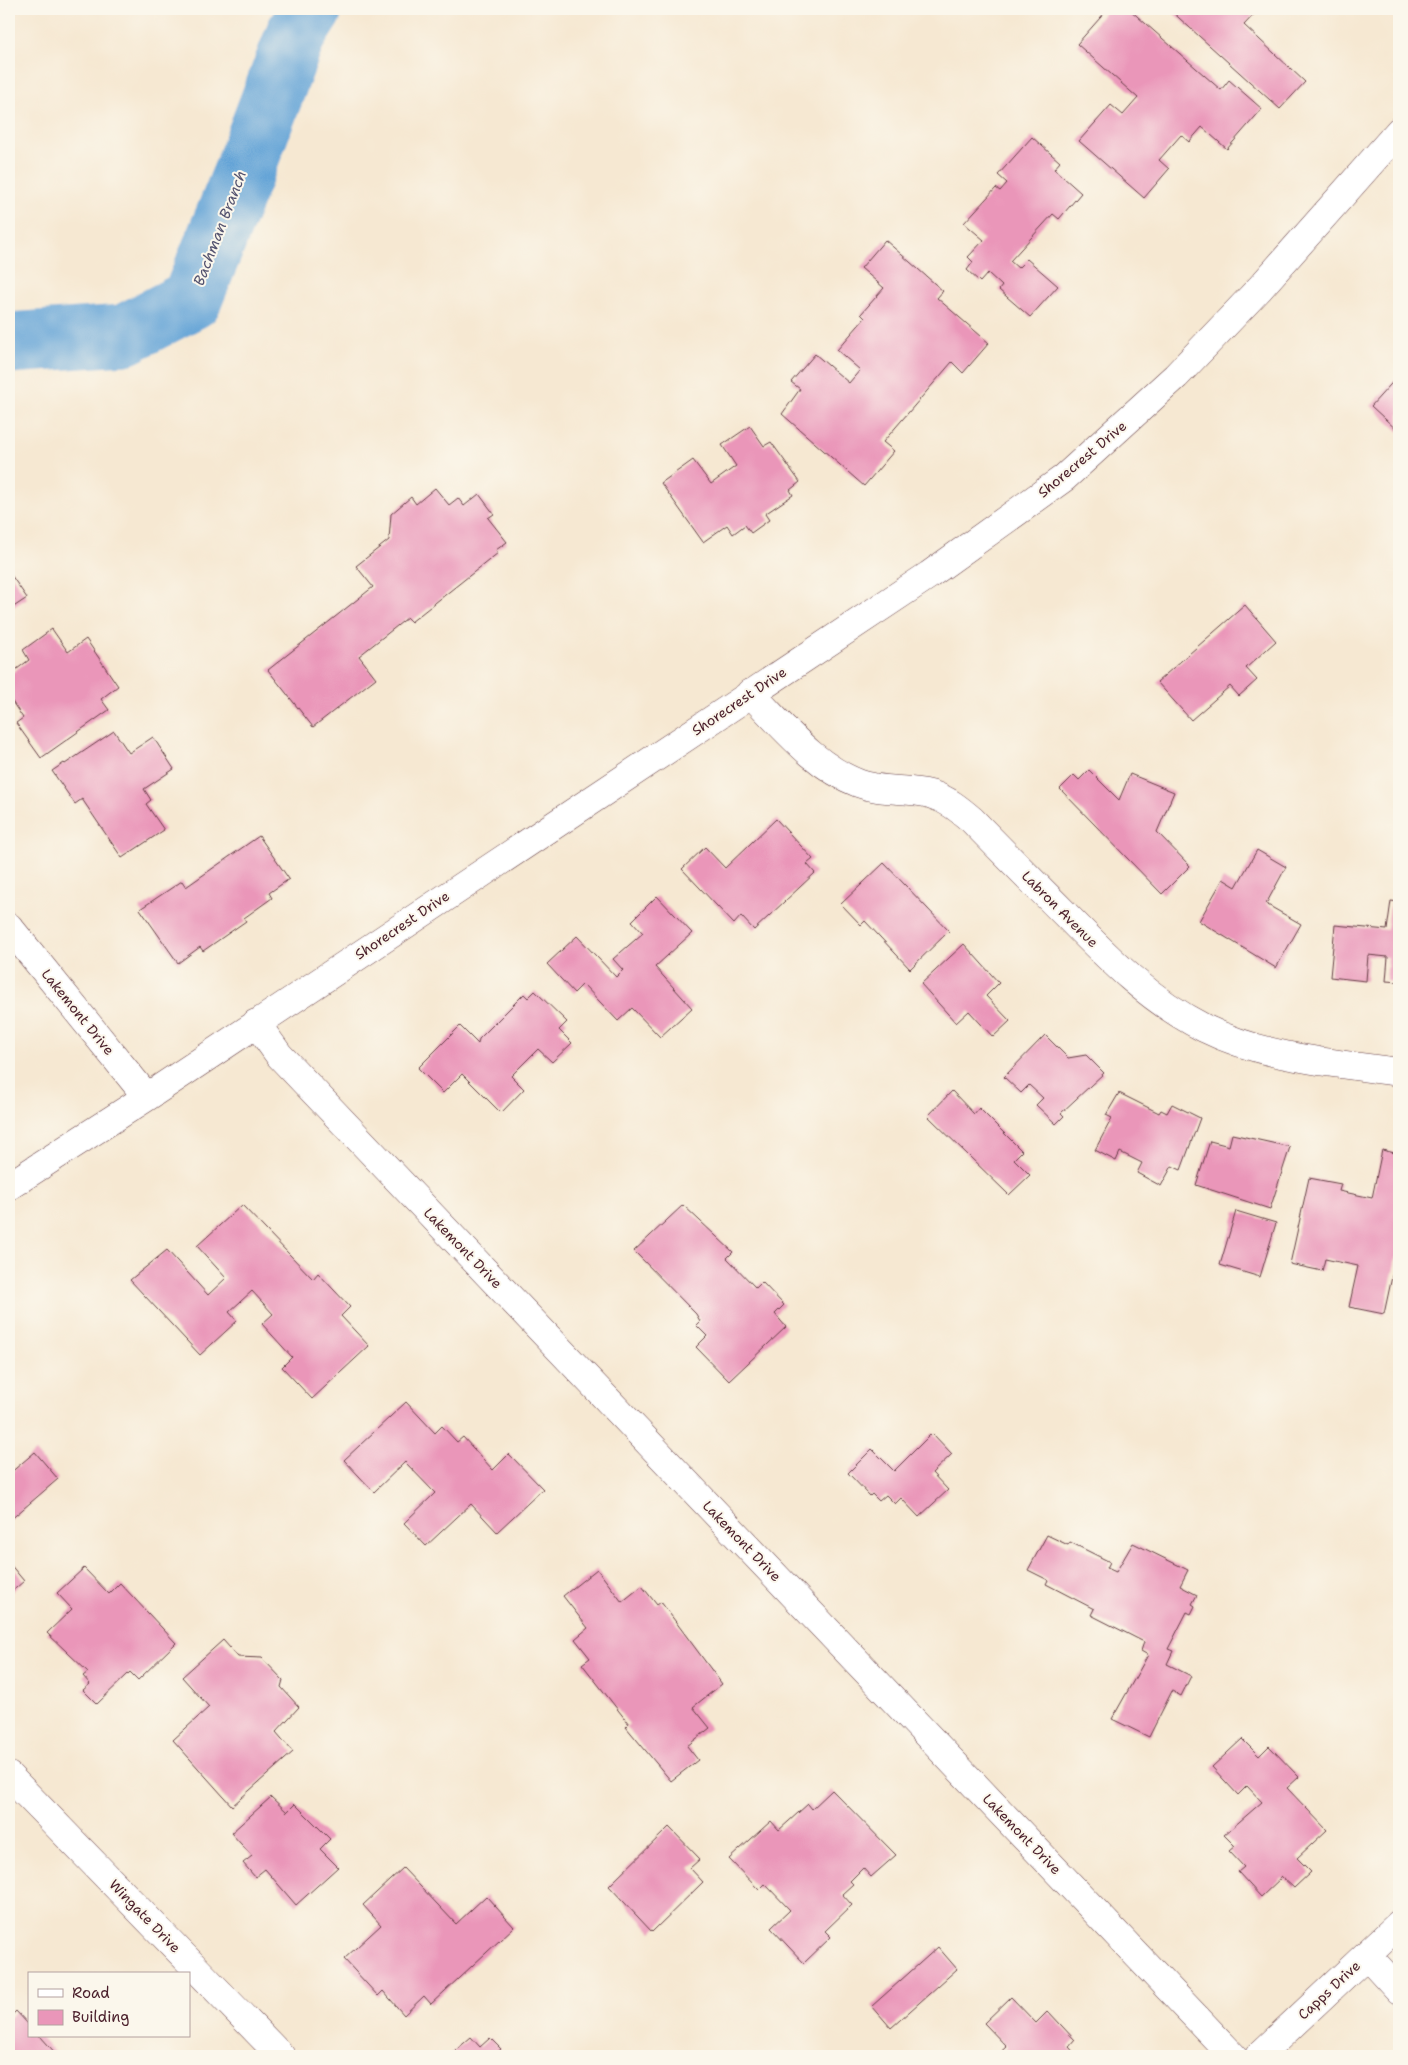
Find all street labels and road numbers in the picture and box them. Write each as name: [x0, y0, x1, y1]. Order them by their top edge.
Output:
street label: Shorecrest Drive: [1034, 417, 1130, 501]
street label: Shorecrest Drive: [688, 663, 790, 739]
street label: Labron Avenue: [1018, 867, 1102, 951]
street label: Shorecrest Drive: [351, 887, 453, 963]
street label: Lakemont Drive: [38, 965, 118, 1059]
street label: Lakemont Drive: [420, 1204, 506, 1292]
street label: Lakemont Drive: [699, 1497, 785, 1585]
street label: Lakemont Drive: [979, 1790, 1065, 1878]
street label: Wingate Drive: [105, 1875, 185, 1957]
street label: Capps Drive: [1294, 1957, 1364, 2023]

